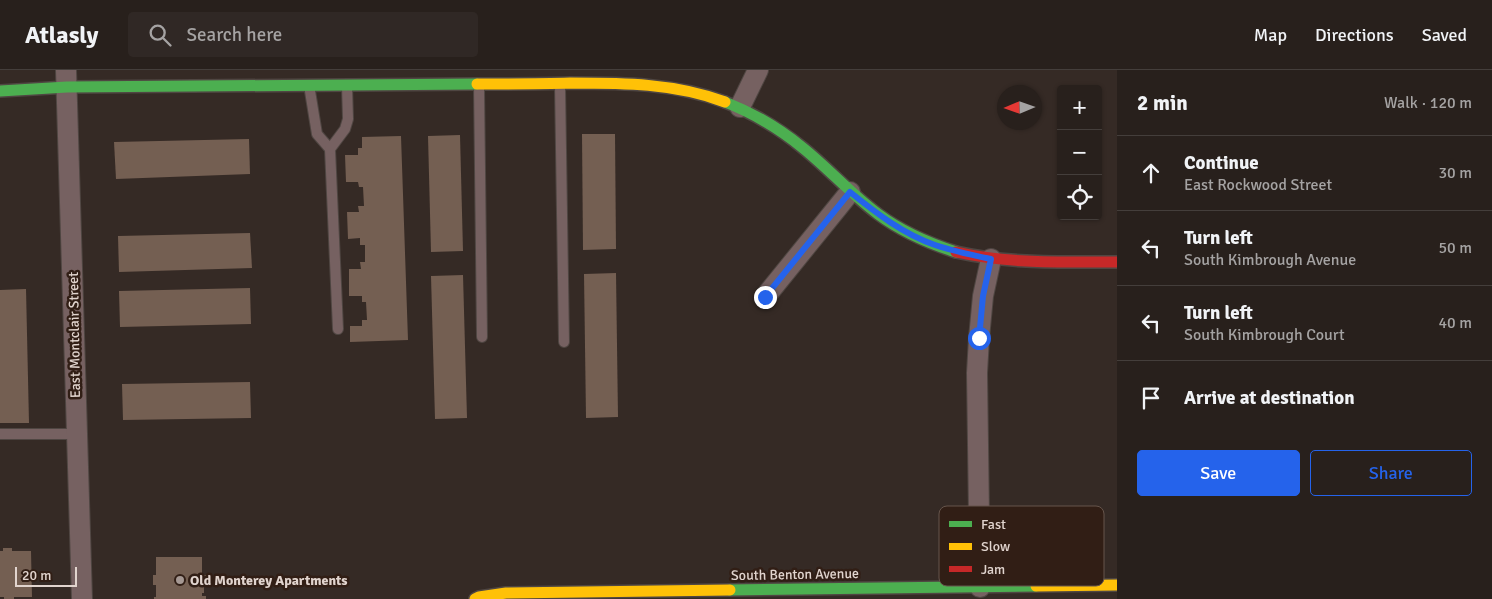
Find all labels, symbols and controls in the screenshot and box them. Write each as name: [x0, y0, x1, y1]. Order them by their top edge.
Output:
search box: [128, 12, 478, 57]
text: Atlasly: [25, 20, 98, 50]
icon: search: [146, 21, 174, 49]
text: Search here: [186, 23, 282, 47]
text: Map: [1254, 24, 1287, 46]
text: Directions: [1315, 24, 1394, 46]
text: Saved: [1422, 24, 1467, 46]
north arrow: [997, 85, 1042, 130]
map controls: [1057, 85, 1102, 220]
button: +: [1057, 85, 1102, 130]
text: 2 min: [1137, 90, 1188, 116]
text: Walk · 120 m: [1384, 93, 1472, 113]
button: −: [1057, 130, 1102, 175]
text: Continue: [1184, 151, 1259, 175]
icon: ahead: [1137, 159, 1165, 187]
text: 30 m: [1438, 163, 1472, 183]
button: locate: [1057, 175, 1102, 220]
text: East Rockwood Street: [1184, 175, 1332, 195]
text: Turn left: [1184, 226, 1253, 250]
icon: left: [1137, 234, 1165, 262]
text: 50 m: [1438, 238, 1472, 258]
text: South Kimbrough Avenue: [1184, 250, 1356, 270]
street label: East Montclair Street: [65, 272, 84, 398]
route end: [754, 286, 777, 309]
text: Turn left: [1184, 301, 1253, 325]
icon: left: [1137, 309, 1165, 337]
text: 40 m: [1438, 313, 1472, 333]
text: South Kimbrough Court: [1184, 325, 1345, 345]
route start: [968, 327, 991, 350]
icon: arrive: [1137, 384, 1165, 412]
text: Arrive at destination: [1184, 386, 1355, 410]
button: Save: [1137, 450, 1300, 496]
button: Share: [1310, 450, 1472, 496]
legend: [939, 506, 1104, 586]
text: Fast: [981, 516, 1006, 533]
text: Slow: [981, 538, 1010, 555]
text: Jam: [981, 561, 1005, 578]
scale bar: [15, 564, 78, 587]
street label: South Benton Avenue: [731, 565, 859, 584]
text: 20 m: [22, 567, 51, 584]
place label: Old Monterey Apartments: [190, 572, 348, 589]
marker: Old Monterey Apartments: [174, 574, 186, 586]

